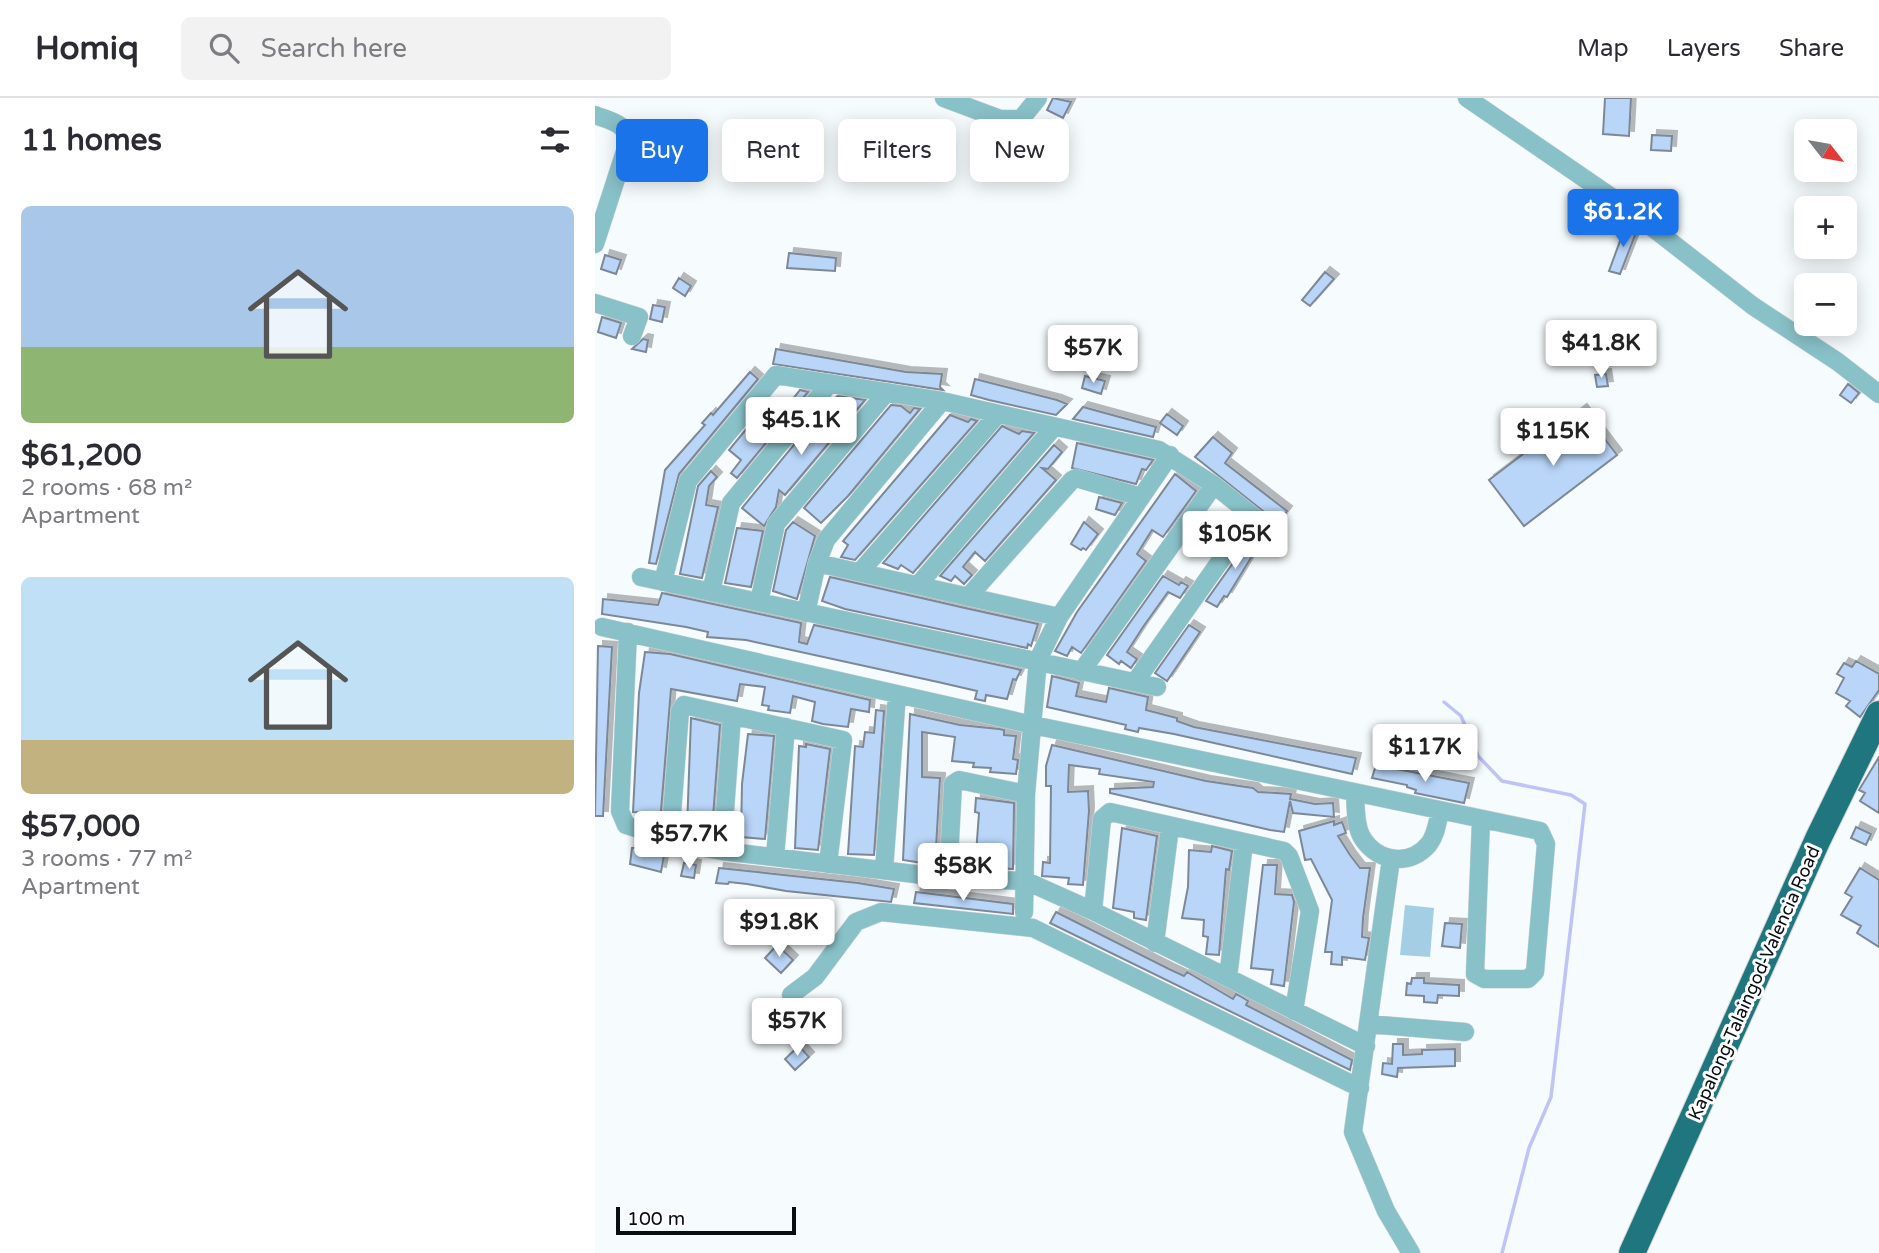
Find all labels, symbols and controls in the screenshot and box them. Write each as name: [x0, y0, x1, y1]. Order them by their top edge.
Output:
search box: [181, 17, 671, 80]
text: Homiq: [35, 29, 139, 68]
icon: search: [205, 29, 243, 67]
text: Search here: [261, 33, 407, 64]
text: Map: [1577, 34, 1629, 63]
text: Layers: [1667, 34, 1741, 63]
text: Share: [1779, 34, 1844, 63]
chip: Buy: [616, 119, 708, 182]
chip: Rent: [722, 119, 824, 182]
chip: Filters: [838, 119, 956, 182]
chip: New: [970, 119, 1069, 182]
north arrow: [1794, 119, 1857, 182]
map controls: [1794, 119, 1857, 336]
icon: filters: [536, 121, 574, 159]
text: 11 homes: [21, 122, 162, 159]
pin: $61.2K: [1566, 190, 1680, 249]
button: +: [1794, 196, 1857, 259]
text: $61.2K: [1584, 198, 1662, 226]
icon: home: [235, 251, 361, 377]
button: −: [1794, 273, 1857, 336]
pin: $41.8K: [1544, 320, 1658, 380]
pin: $57K: [1052, 326, 1134, 385]
text: $41.8K: [1562, 329, 1640, 357]
text: $57K: [1064, 334, 1122, 362]
pin: $45.1K: [744, 398, 858, 457]
text: $45.1K: [762, 406, 840, 434]
pin: $115K: [1504, 408, 1602, 468]
text: $115K: [1517, 417, 1589, 445]
text: $61,200: [21, 437, 141, 474]
text: 2 rooms · 68 m²: [21, 474, 192, 502]
text: Apartment: [21, 502, 140, 530]
pin: $105K: [1186, 512, 1284, 571]
text: $105K: [1199, 520, 1271, 548]
icon: home: [235, 622, 361, 748]
pin: $117K: [1376, 724, 1474, 784]
text: $117K: [1389, 733, 1461, 761]
text: $57,000: [21, 808, 140, 845]
pin: $57.7K: [632, 812, 746, 871]
text: $57.7K: [650, 820, 728, 848]
street label: Kapalong-Talaingod-Valencia Road: [1683, 842, 1825, 1124]
pin: $58K: [922, 844, 1004, 903]
text: 3 rooms · 77 m²: [21, 845, 192, 873]
text: $58K: [934, 852, 992, 880]
text: Apartment: [21, 873, 140, 901]
pin: $91.8K: [722, 900, 836, 959]
text: $91.8K: [740, 908, 818, 936]
pin: $57K: [756, 998, 838, 1058]
text: $57K: [768, 1007, 826, 1035]
scale bar: [616, 1204, 796, 1236]
text: 100 m: [627, 1208, 685, 1230]

